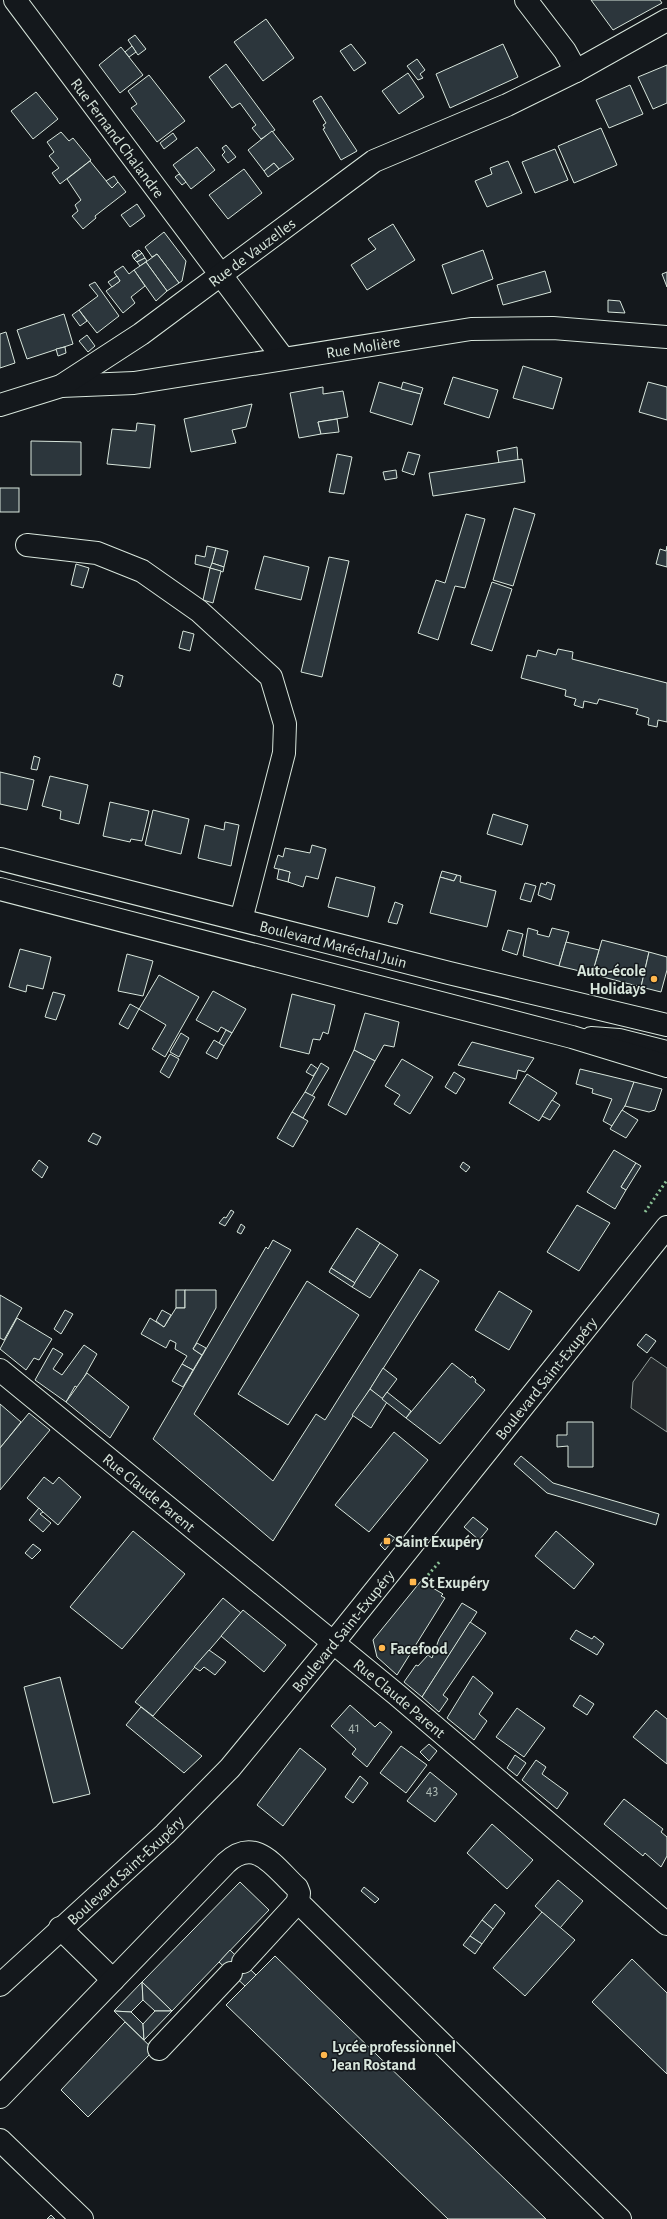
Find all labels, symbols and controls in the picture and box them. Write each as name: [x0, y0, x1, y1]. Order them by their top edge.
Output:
street label: Rue Fernand Chalandre: [67, 76, 167, 201]
street label: Rue de Vauzelles: [206, 215, 299, 290]
street label: Rue Molière: [325, 333, 401, 361]
street label: Boulevard Maréchal Juin: [258, 918, 409, 971]
place label: Auto-école Holidays: [577, 963, 646, 998]
marker: Auto-école Holidays: [649, 974, 659, 984]
street label: Boulevard Saint-Exupéry: [493, 1314, 601, 1443]
street label: Rue Claude Parent: [100, 1451, 198, 1535]
place label: Saint Exupéry: [395, 1534, 484, 1551]
marker: Saint Exupéry: [382, 1536, 392, 1546]
street label: Boulevard Saint-Exupéry: [289, 1567, 398, 1695]
place label: St Exupéry: [421, 1575, 490, 1592]
marker: St Exupéry: [408, 1577, 418, 1587]
place label: Facefood: [390, 1641, 448, 1657]
marker: Facefood: [377, 1643, 387, 1653]
street label: Rue Claude Parent: [350, 1656, 448, 1741]
house number: 41: [348, 1721, 360, 1735]
house number: 43: [426, 1784, 438, 1798]
street label: Boulevard Saint-Exupéry: [64, 1813, 188, 1928]
place label: Lycée professionnel Jean Rostand: [332, 2039, 456, 2073]
marker: Lycée professionnel Jean Rostand: [319, 2050, 329, 2060]

